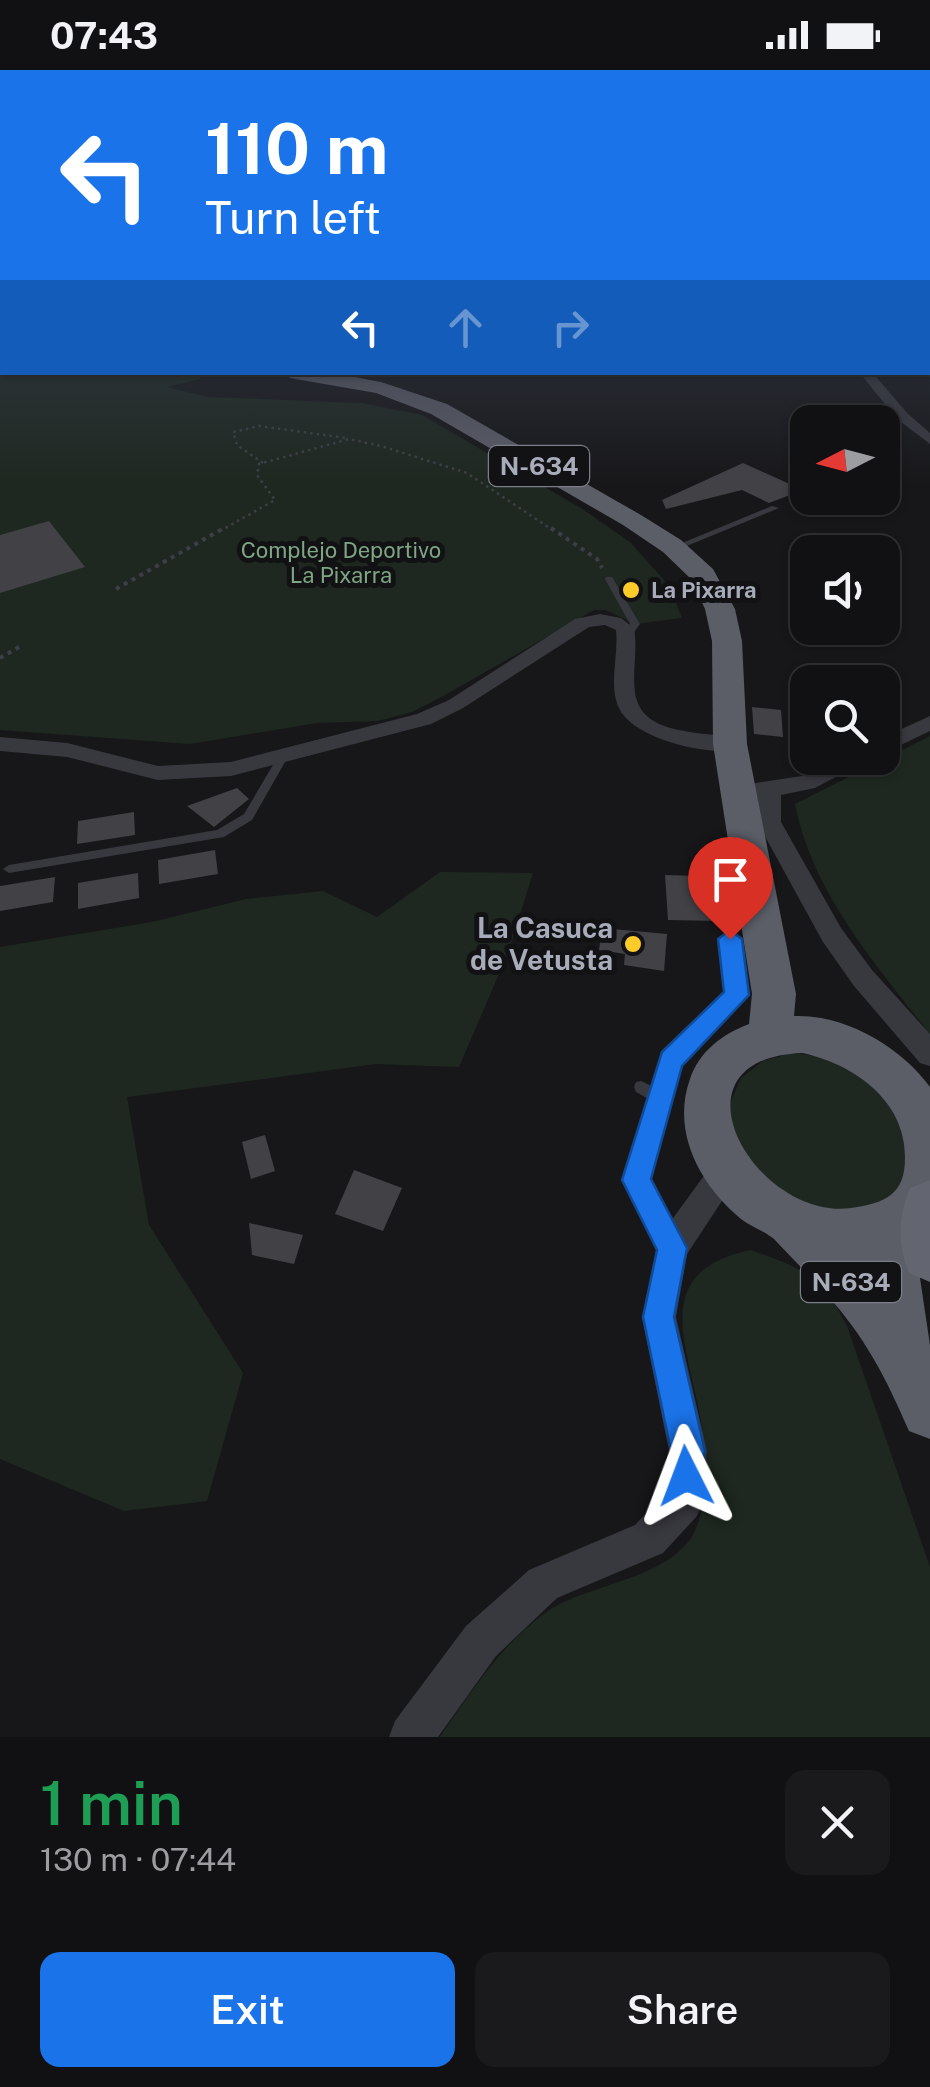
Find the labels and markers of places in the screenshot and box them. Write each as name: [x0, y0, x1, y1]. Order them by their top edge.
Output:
place label: La Pixarra: [651, 577, 757, 603]
marker: La Pixarra: [620, 579, 642, 601]
pin: [688, 837, 773, 940]
place label: La Casuca de Vetusta: [470, 911, 613, 976]
marker: La Casuca de Vetusta: [622, 933, 644, 955]

